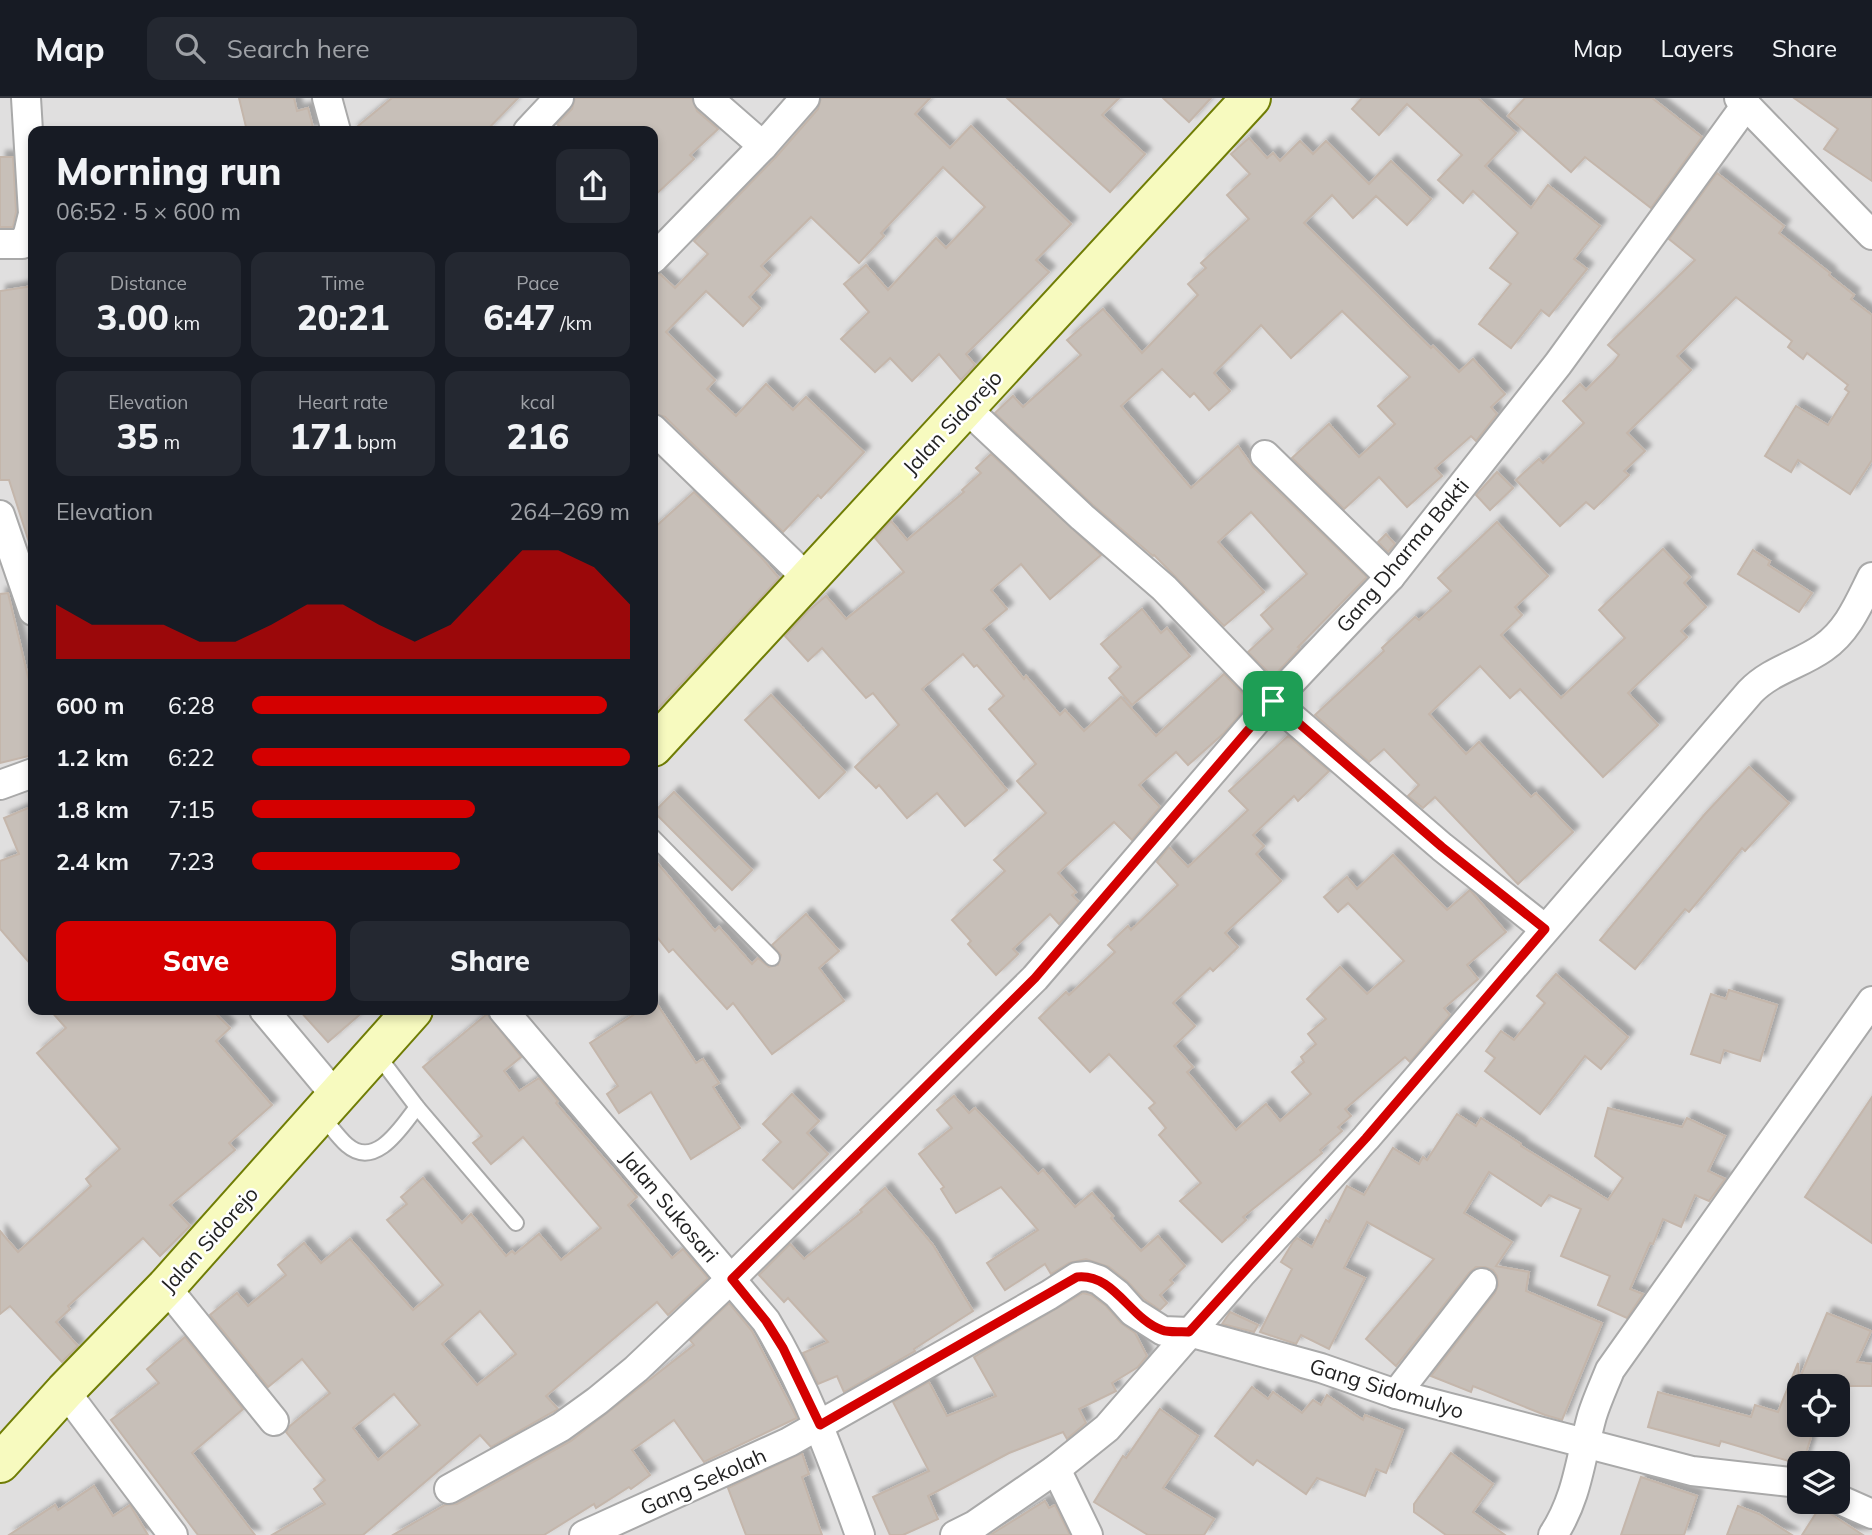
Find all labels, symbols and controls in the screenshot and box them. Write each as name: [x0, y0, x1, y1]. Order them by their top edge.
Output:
search box: [147, 17, 637, 80]
text: Map: [35, 28, 105, 69]
icon: search: [171, 29, 209, 67]
text: Search here: [227, 32, 370, 65]
text: Map: [1573, 33, 1622, 63]
text: Layers: [1660, 33, 1734, 63]
text: Share: [1772, 33, 1837, 63]
text: Morning run: [56, 147, 282, 195]
button: share: [556, 149, 630, 223]
text: 06:52 · 5 × 600 m: [56, 197, 241, 226]
text: Distance: [110, 271, 187, 295]
text: Time: [321, 271, 365, 295]
text: Pace: [516, 271, 559, 295]
text: 3.00: [97, 295, 169, 339]
text: 20:21: [296, 295, 390, 339]
text: 6:47: [483, 295, 555, 339]
text: km: [169, 311, 200, 335]
text: /km: [555, 311, 592, 335]
street label: Jalan Sidorejo: [897, 364, 1007, 480]
text: Elevation: [108, 390, 189, 414]
text: Heart rate: [298, 390, 388, 414]
text: kcal: [520, 390, 555, 414]
text: 35: [116, 414, 159, 458]
text: 171: [289, 414, 352, 458]
text: 216: [506, 414, 569, 458]
text: m: [159, 430, 180, 454]
text: bpm: [352, 430, 397, 454]
street label: Gang Dharma Bakti: [1330, 473, 1474, 637]
text: Elevation: [56, 497, 153, 526]
text: 264–269 m: [509, 497, 630, 526]
pin: [1243, 671, 1303, 731]
icon: arrive: [1254, 682, 1292, 720]
text: 600 m: [56, 691, 124, 720]
text: 6:28: [168, 691, 215, 720]
text: 1.2 km: [56, 743, 129, 772]
text: 6:22: [168, 743, 215, 772]
text: 1.8 km: [56, 795, 129, 824]
text: 7:15: [168, 795, 215, 824]
text: 2.4 km: [56, 847, 129, 876]
text: 7:23: [168, 847, 215, 876]
button: Save: [56, 921, 336, 1001]
button: Share: [350, 921, 630, 1001]
street label: Jalan Sukosari: [616, 1145, 724, 1267]
street label: Jalan Sidorejo: [155, 1181, 263, 1297]
street label: Gang Sidomulyo: [1307, 1352, 1467, 1424]
map controls: [1787, 1374, 1850, 1514]
button: locate: [1787, 1374, 1850, 1437]
street label: Gang Sekolah: [636, 1442, 770, 1520]
button: layers: [1787, 1451, 1850, 1514]

